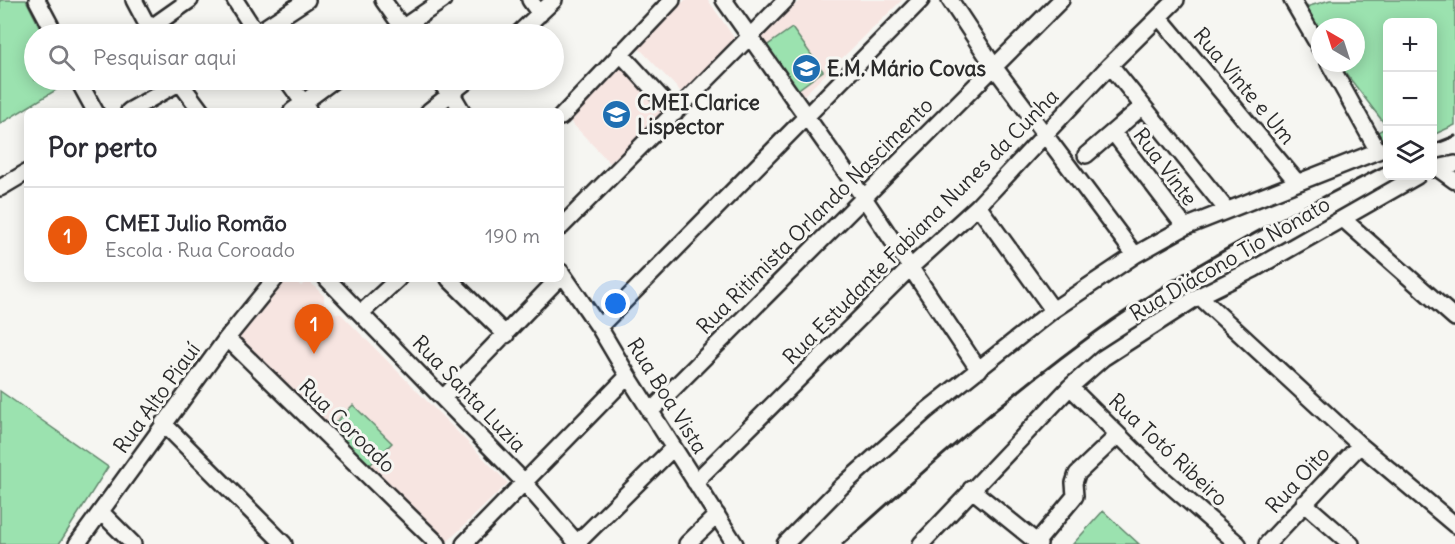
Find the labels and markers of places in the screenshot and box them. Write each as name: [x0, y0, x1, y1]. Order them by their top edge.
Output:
school or university icon: E.M. Mário Covas: [790, 53, 822, 85]
place label: E.M. Mário Covas: [827, 55, 987, 82]
place label: CMEI Clarice Lispector: [637, 89, 760, 140]
school or university icon: CMEI Clarice Lispector: [600, 99, 632, 131]
pin: 1: [294, 304, 334, 354]

